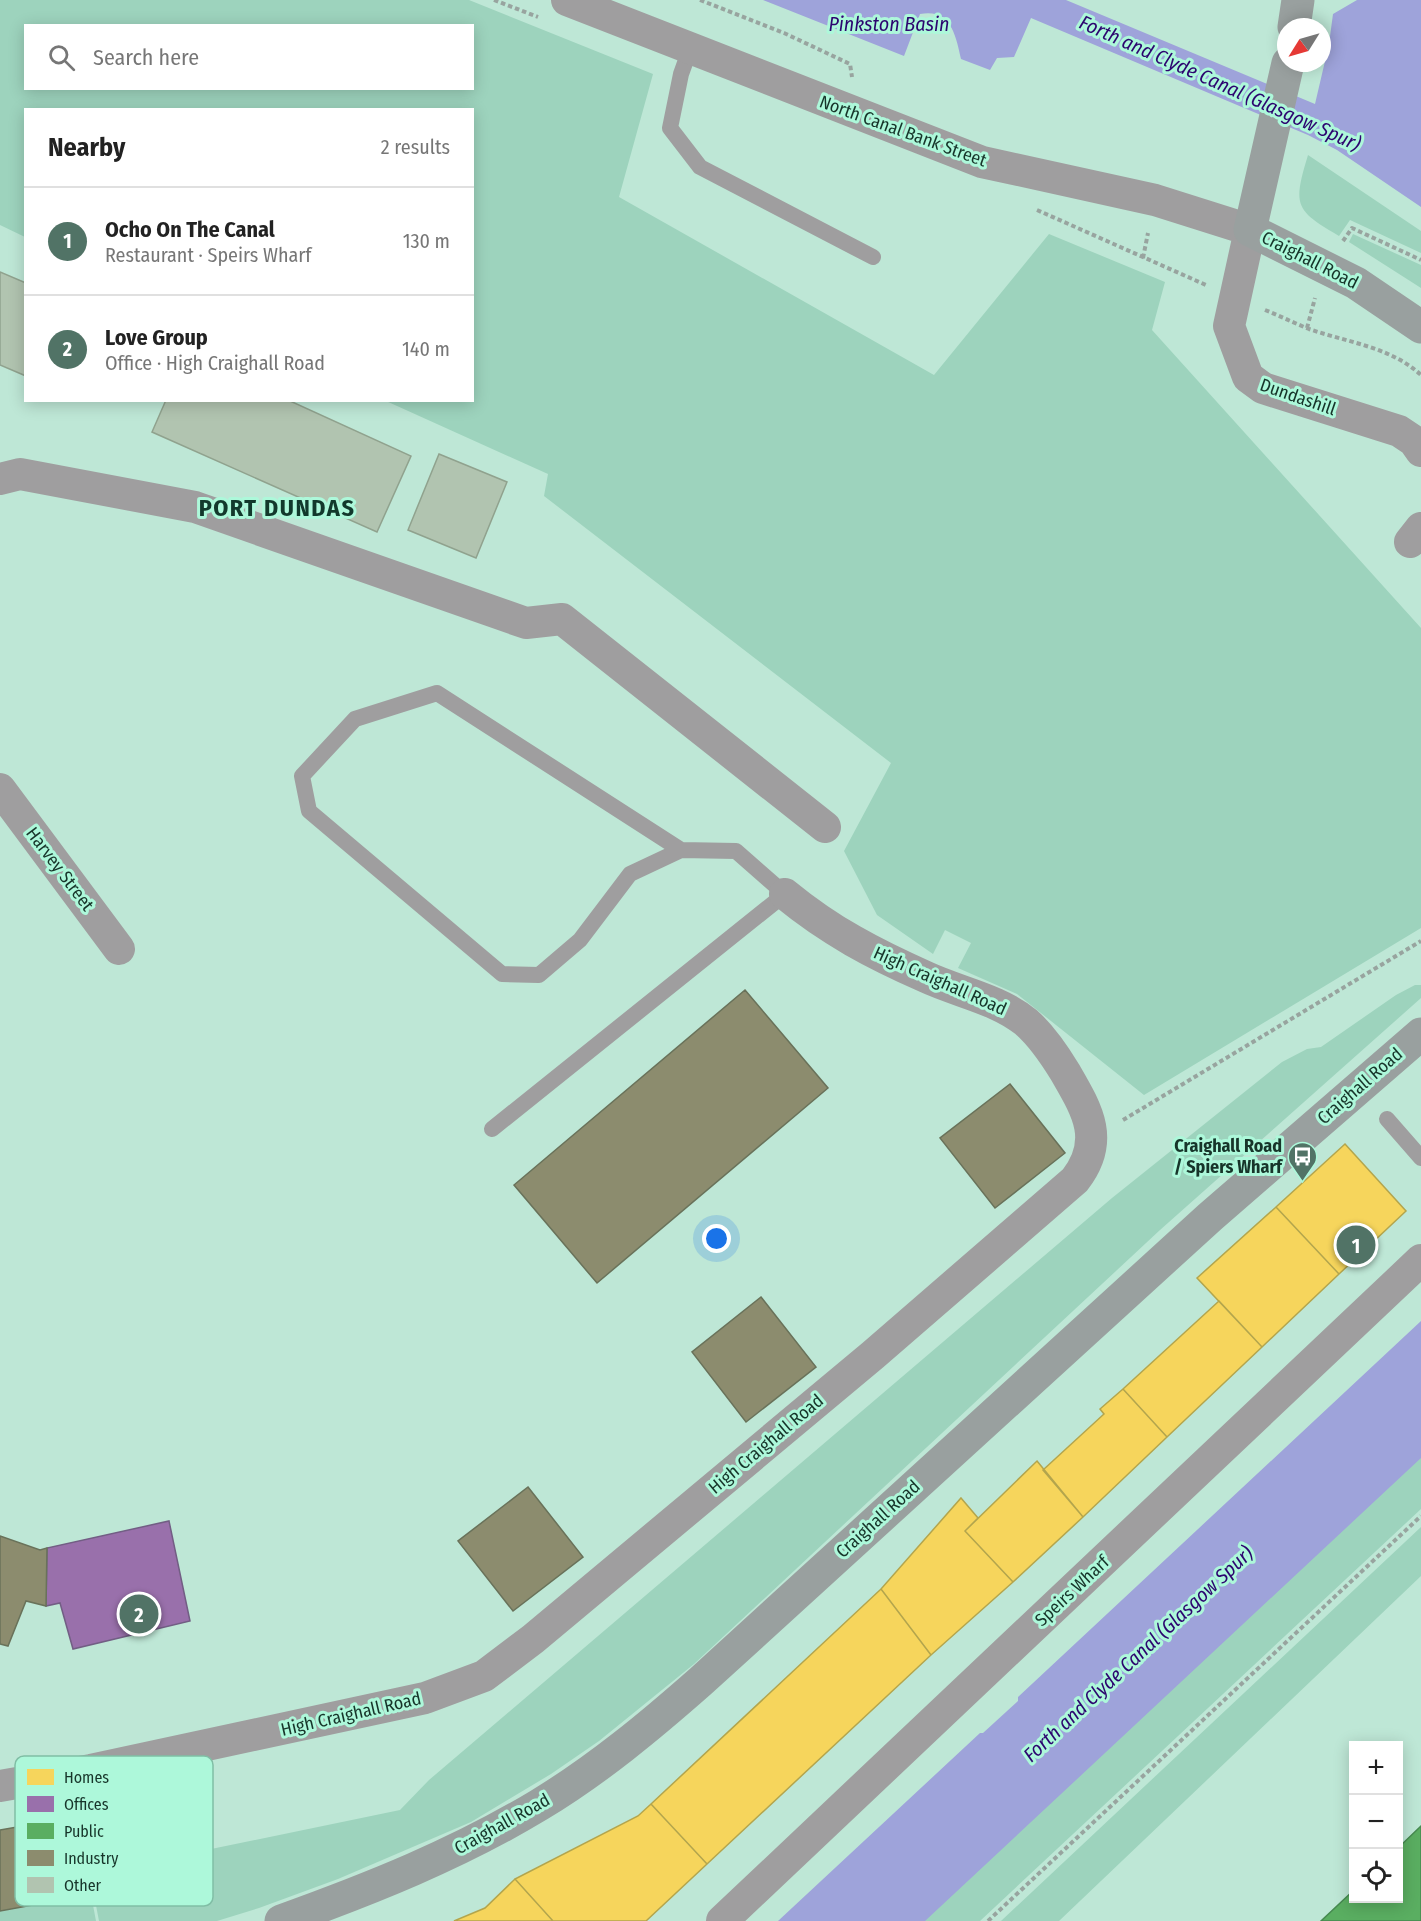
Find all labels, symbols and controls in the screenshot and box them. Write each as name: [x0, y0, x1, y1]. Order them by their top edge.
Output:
water label: Forth and Clyde Canal (Glasgow Spur): [1076, 10, 1365, 156]
water label: Pinkston Basin: [828, 12, 950, 36]
north arrow: [1277, 18, 1331, 72]
search box: [24, 24, 474, 90]
icon: search: [45, 41, 78, 74]
text: Search here: [93, 44, 199, 71]
street label: North Canal Bank Street: [816, 91, 990, 172]
text: Nearby: [48, 132, 125, 163]
text: 2 results: [381, 135, 450, 159]
text: Ocho On The Canal: [105, 216, 275, 243]
street label: Craighall Road: [1258, 226, 1362, 294]
text: 1: [63, 229, 72, 253]
text: 130 m: [403, 229, 450, 253]
text: Restaurant · Speirs Wharf: [105, 243, 311, 267]
text: Love Group: [105, 324, 208, 351]
text: 2: [63, 337, 72, 361]
text: 140 m: [402, 337, 450, 361]
text: Office · High Craighall Road: [105, 351, 325, 375]
street label: Dundashill: [1257, 374, 1339, 420]
district label: PORT DUNDAS: [199, 494, 355, 522]
street label: Harvey Street: [21, 823, 99, 915]
street label: High Craighall Road: [870, 942, 1010, 1020]
street label: Craighall Road: [1313, 1043, 1407, 1129]
place label: Craighall Road / Spiers Wharf: [1174, 1135, 1284, 1178]
bus stop icon: Craighall Road / Spiers Wharf: [1287, 1140, 1319, 1182]
pin: 1: [1336, 1222, 1376, 1268]
your location: [702, 1224, 731, 1253]
street label: High Craighall Road: [704, 1390, 828, 1498]
street label: Craighall Road: [831, 1475, 925, 1563]
water label: Forth and Clyde Canal (Glasgow Spur): [1018, 1541, 1258, 1767]
street label: Speirs Wharf: [1030, 1550, 1115, 1631]
pin: 2: [120, 1592, 158, 1636]
street label: High Craighall Road: [279, 1687, 423, 1741]
map controls: [1349, 1741, 1403, 1903]
button: +: [1349, 1741, 1403, 1795]
legend: [15, 1756, 213, 1906]
text: Homes: [64, 1768, 109, 1787]
street label: Craighall Road: [450, 1789, 554, 1859]
text: Offices: [64, 1795, 109, 1814]
button: −: [1349, 1795, 1403, 1849]
text: Public: [64, 1822, 104, 1841]
text: Industry: [64, 1849, 119, 1868]
button: locate: [1349, 1849, 1403, 1903]
text: Other: [64, 1876, 102, 1895]

